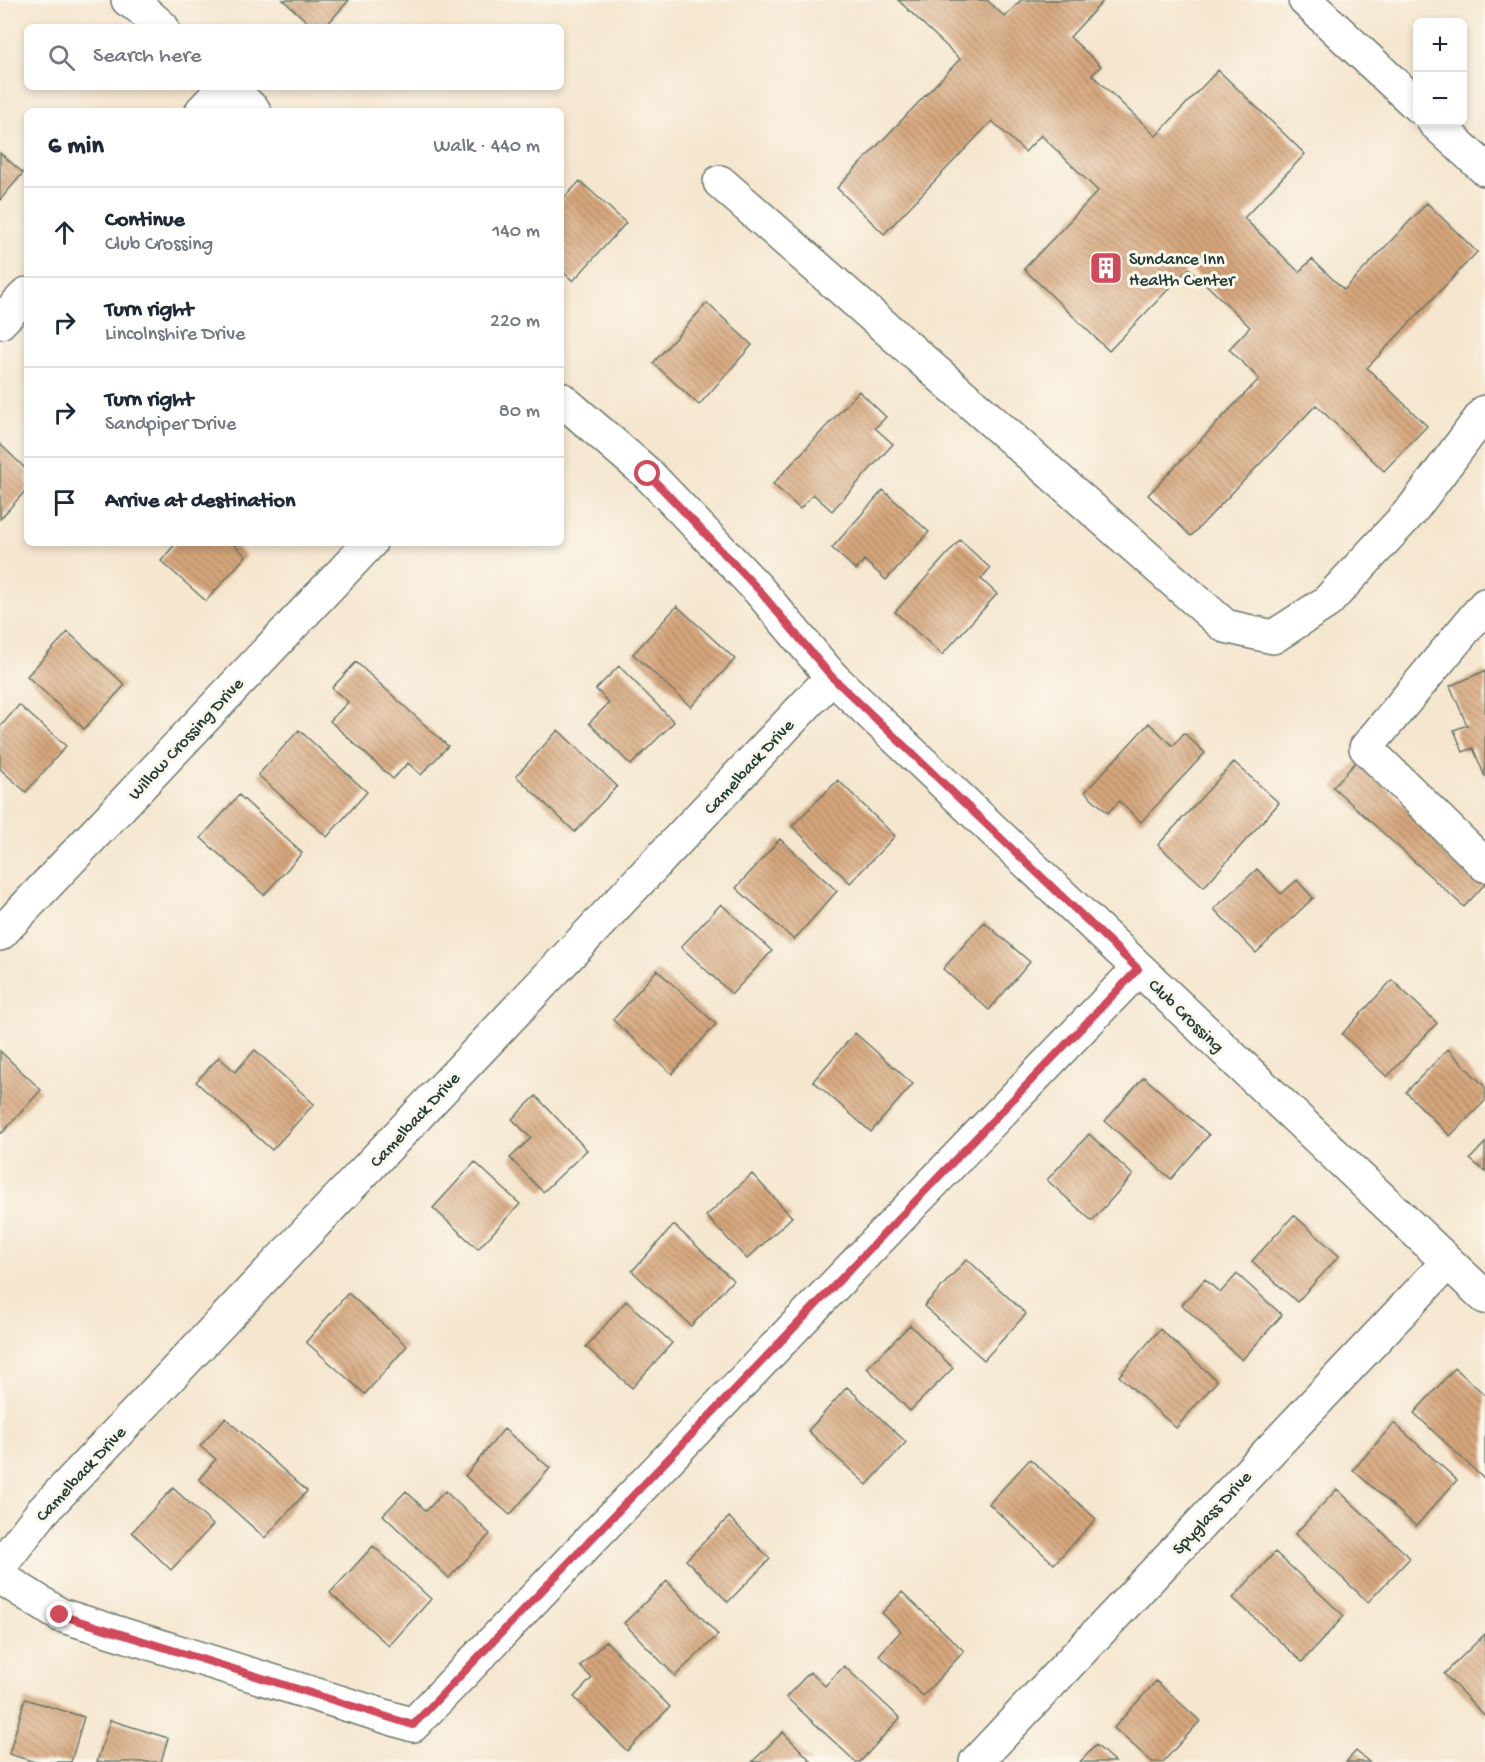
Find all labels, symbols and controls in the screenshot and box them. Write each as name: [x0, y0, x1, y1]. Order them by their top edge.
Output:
map controls: [1413, 18, 1467, 126]
button: +: [1413, 18, 1467, 72]
search box: [24, 24, 564, 90]
icon: search: [45, 41, 78, 74]
text: Search here: [93, 44, 201, 70]
button: −: [1413, 72, 1467, 126]
text: 6 min: [48, 132, 104, 163]
text: Walk · 440 m: [434, 136, 540, 159]
text: Continue: [105, 208, 185, 234]
icon: ahead: [48, 216, 81, 249]
text: 140 m: [492, 221, 540, 244]
text: Club Crossing: [105, 234, 213, 257]
building icon: Sundance Inn Health Center: [1088, 250, 1124, 286]
place label: Sundance Inn Health Center: [1129, 250, 1236, 292]
text: Turn right: [105, 298, 193, 324]
icon: right: [48, 306, 81, 339]
text: 220 m: [490, 311, 540, 334]
text: Lincolnshire Drive: [105, 324, 245, 347]
text: Turn right: [105, 388, 193, 414]
icon: right: [48, 396, 81, 429]
text: 80 m: [499, 401, 540, 424]
text: Sandpiper Drive: [105, 414, 236, 437]
route start: [634, 460, 660, 486]
icon: arrive: [48, 486, 81, 519]
text: Arrive at destination: [105, 489, 295, 515]
street label: Willow Crossing Drive: [125, 674, 249, 805]
street label: Camelback Drive: [700, 715, 800, 820]
street label: Club Crossing: [1143, 975, 1228, 1058]
street label: Camelback Drive: [366, 1068, 466, 1173]
street label: Camelback Drive: [32, 1422, 132, 1527]
street label: Spyglass Drive: [1169, 1467, 1257, 1560]
route end: [46, 1601, 72, 1627]

